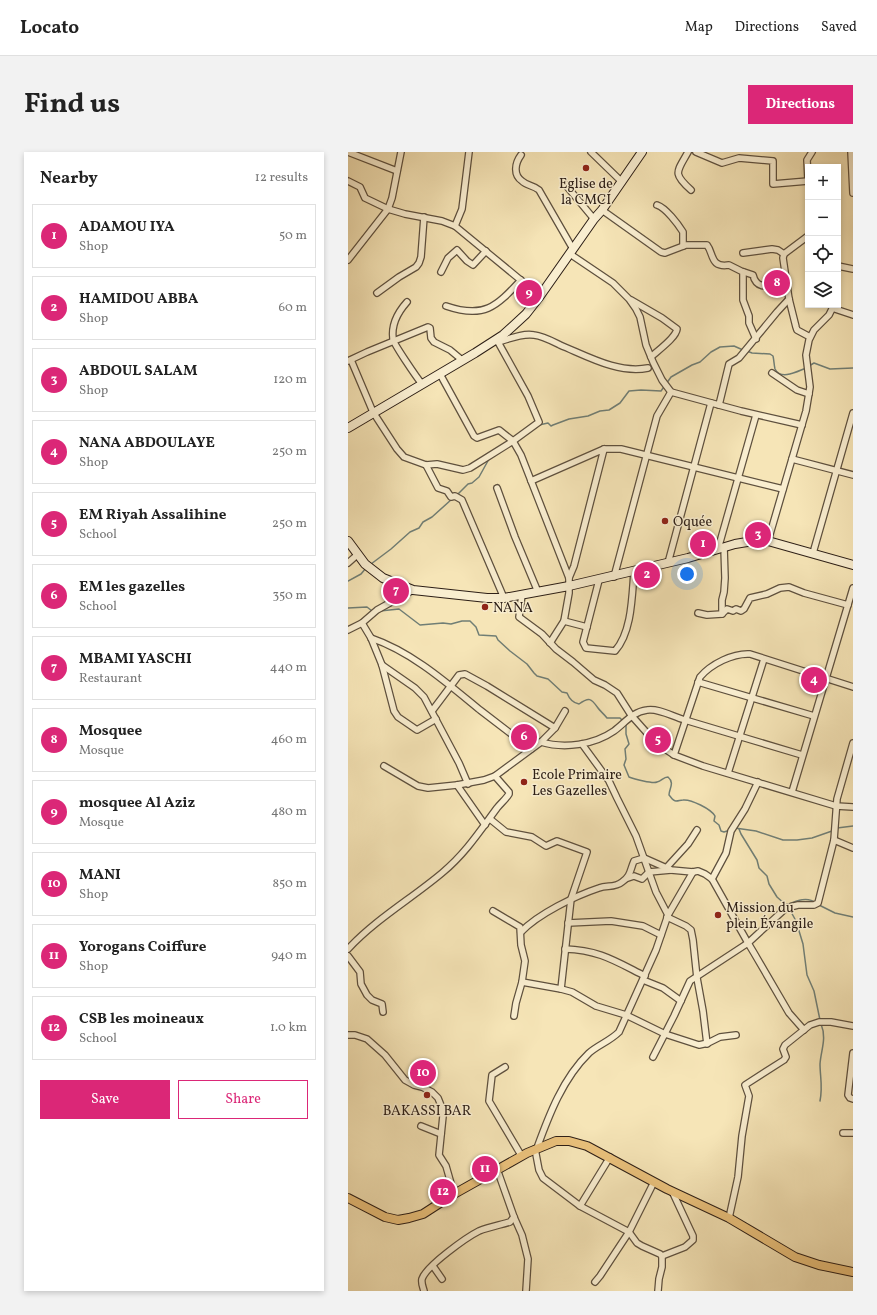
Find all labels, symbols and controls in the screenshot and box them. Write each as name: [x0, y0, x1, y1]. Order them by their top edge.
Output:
text: Locato: [20, 15, 79, 41]
text: Map: [685, 18, 713, 37]
text: Directions: [735, 18, 799, 37]
text: Saved: [821, 18, 857, 37]
text: Find us: [24, 85, 120, 124]
button: Directions: [748, 85, 853, 124]
marker: Eglise de la CMCI: [581, 163, 591, 173]
map controls: [805, 164, 841, 308]
button: +: [805, 164, 841, 200]
text: Nearby: [40, 167, 98, 190]
text: 12 results: [255, 169, 308, 187]
place label: Eglise de la CMCI: [559, 175, 613, 210]
button: −: [805, 200, 841, 236]
text: ADAMOU IYA: [79, 217, 175, 238]
text: 1: [51, 227, 57, 245]
text: 50 m: [279, 227, 307, 245]
button: locate: [805, 236, 841, 272]
text: Shop: [79, 238, 108, 256]
pin: 8: [764, 268, 790, 298]
button: layers: [805, 272, 841, 308]
pin: 9: [516, 278, 542, 308]
text: HAMIDOU ABBA: [79, 289, 198, 310]
text: 2: [51, 299, 57, 317]
text: 60 m: [279, 299, 307, 317]
text: Shop: [79, 310, 108, 328]
text: ABDOUL SALAM: [79, 361, 198, 382]
text: 3: [51, 371, 57, 389]
text: 120 m: [273, 371, 307, 389]
text: Shop: [79, 382, 108, 400]
text: NANA ABDOULAYE: [79, 433, 215, 454]
text: 4: [50, 443, 58, 461]
text: 250 m: [272, 443, 307, 461]
text: Shop: [79, 454, 108, 472]
text: EM Riyah Assalihine: [79, 505, 226, 526]
place label: Oquée: [673, 513, 712, 532]
text: 5: [51, 515, 57, 533]
text: 250 m: [272, 515, 307, 533]
marker: Oquée: [660, 516, 670, 526]
pin: 3: [745, 520, 771, 550]
text: School: [79, 526, 117, 544]
pin: 1: [690, 529, 716, 559]
pin: 2: [634, 560, 660, 590]
your location: [677, 564, 697, 584]
pin: 7: [383, 576, 409, 606]
text: EM les gazelles: [79, 577, 185, 598]
text: 6: [50, 587, 58, 605]
text: 350 m: [272, 587, 307, 605]
text: School: [79, 598, 117, 616]
place label: NANA: [493, 599, 533, 618]
marker: NANA: [480, 602, 490, 612]
text: MBAMI YASCHI: [79, 649, 192, 670]
text: 7: [51, 659, 57, 677]
text: 440 m: [270, 659, 307, 677]
pin: 4: [801, 665, 827, 695]
text: Restaurant: [79, 670, 142, 688]
text: Mosquee: [79, 721, 142, 742]
pin: 6: [511, 722, 537, 752]
pin: 5: [645, 725, 671, 755]
text: 8: [50, 731, 58, 749]
text: 460 m: [271, 731, 307, 749]
text: Mosque: [79, 742, 124, 760]
place label: Ecole Primaire Les Gazelles: [532, 766, 622, 801]
marker: Ecole Primaire Les Gazelles: [519, 777, 529, 787]
text: mosquee Al Aziz: [79, 793, 195, 814]
text: 9: [50, 803, 58, 821]
text: 480 m: [271, 803, 307, 821]
text: Mosque: [79, 814, 124, 832]
text: MANI: [79, 865, 121, 886]
text: 10: [47, 875, 61, 893]
text: 850 m: [273, 875, 307, 893]
text: Shop: [79, 886, 108, 904]
place label: Mission du plein Évangile: [726, 899, 814, 934]
marker: Mission du plein Évangile: [713, 910, 723, 920]
text: Yorogans Coiffure: [79, 937, 206, 958]
text: 11: [49, 947, 59, 965]
text: 940 m: [271, 947, 307, 965]
text: Shop: [79, 958, 108, 976]
text: CSB les moineaux: [79, 1009, 204, 1030]
text: 12: [48, 1019, 60, 1037]
text: 1.0 km: [270, 1019, 307, 1037]
text: School: [79, 1030, 117, 1048]
pin: 10: [410, 1058, 436, 1088]
button: Save: [40, 1080, 170, 1119]
button: Share: [178, 1080, 308, 1119]
marker: BAKASSI BAR: [422, 1090, 432, 1100]
place label: BAKASSI BAR: [383, 1102, 472, 1121]
pin: 11: [472, 1154, 498, 1184]
pin: 12: [430, 1177, 456, 1207]

